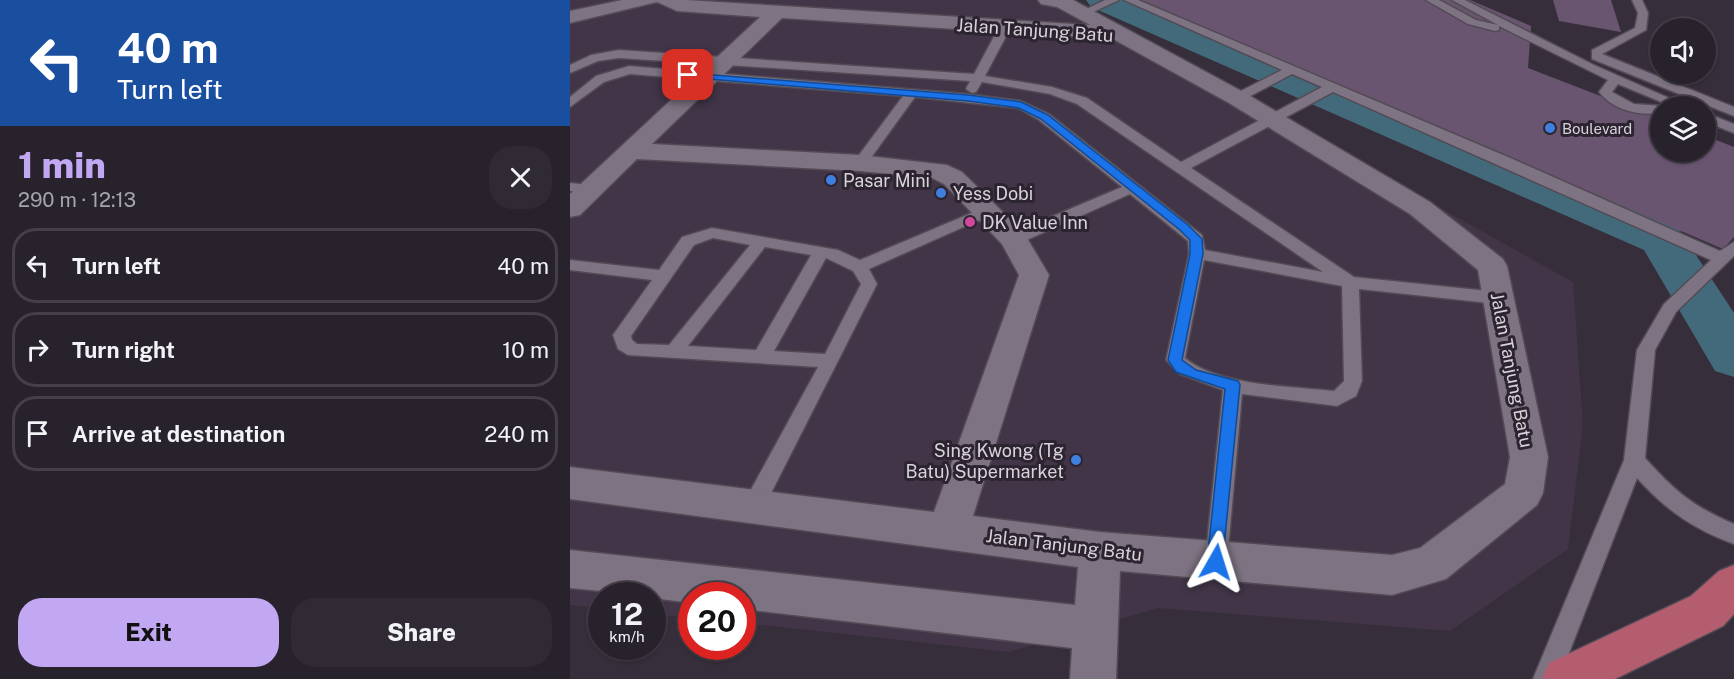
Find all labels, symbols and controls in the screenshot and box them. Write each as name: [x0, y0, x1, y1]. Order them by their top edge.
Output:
street label: Jalan Tanjung Batu: [956, 14, 1114, 46]
map controls: [1650, 18, 1716, 162]
button: sound: [1650, 18, 1716, 84]
text: 40 m: [117, 23, 219, 72]
icon: left: [18, 24, 96, 102]
pin: [662, 49, 713, 100]
icon: arrive: [671, 58, 704, 91]
text: Turn left: [117, 73, 223, 105]
button: layers: [1650, 96, 1716, 162]
place label: Boulevard: [1562, 120, 1632, 137]
marker: Boulevard: [1543, 121, 1557, 135]
text: 1 min: [18, 144, 106, 186]
button: close: [489, 146, 552, 209]
place label: Pasar Mini: [843, 170, 930, 191]
marker: Pasar Mini: [824, 173, 838, 187]
place label: Yess Dobi: [953, 183, 1033, 204]
marker: Yess Dobi: [934, 186, 948, 200]
text: 290 m · 12:13: [18, 188, 136, 212]
place label: DK Value Inn: [982, 212, 1088, 233]
marker: DK Value Inn: [963, 215, 977, 229]
icon: left: [21, 249, 54, 282]
text: Turn left: [72, 253, 161, 279]
text: 40 m: [497, 253, 549, 279]
street label: Jalan Tanjung Batu: [1487, 291, 1537, 449]
icon: right: [21, 333, 54, 366]
text: Turn right: [72, 337, 175, 363]
text: 10 m: [502, 337, 549, 363]
icon: arrive: [21, 417, 54, 450]
text: Arrive at destination: [72, 421, 285, 447]
text: 240 m: [484, 421, 549, 447]
place label: Sing Kwong (Tg Batu) Supermarket: [905, 440, 1064, 482]
marker: Sing Kwong (Tg Batu) Supermarket: [1069, 453, 1083, 467]
street label: Jalan Tanjung Batu: [985, 525, 1143, 565]
position arrow: [1184, 530, 1248, 594]
speed limit sign: 20: [678, 582, 756, 660]
text: 12: [611, 596, 643, 632]
button: Exit: [18, 598, 279, 667]
button: Share: [291, 598, 552, 667]
text: km/h: [609, 628, 645, 645]

